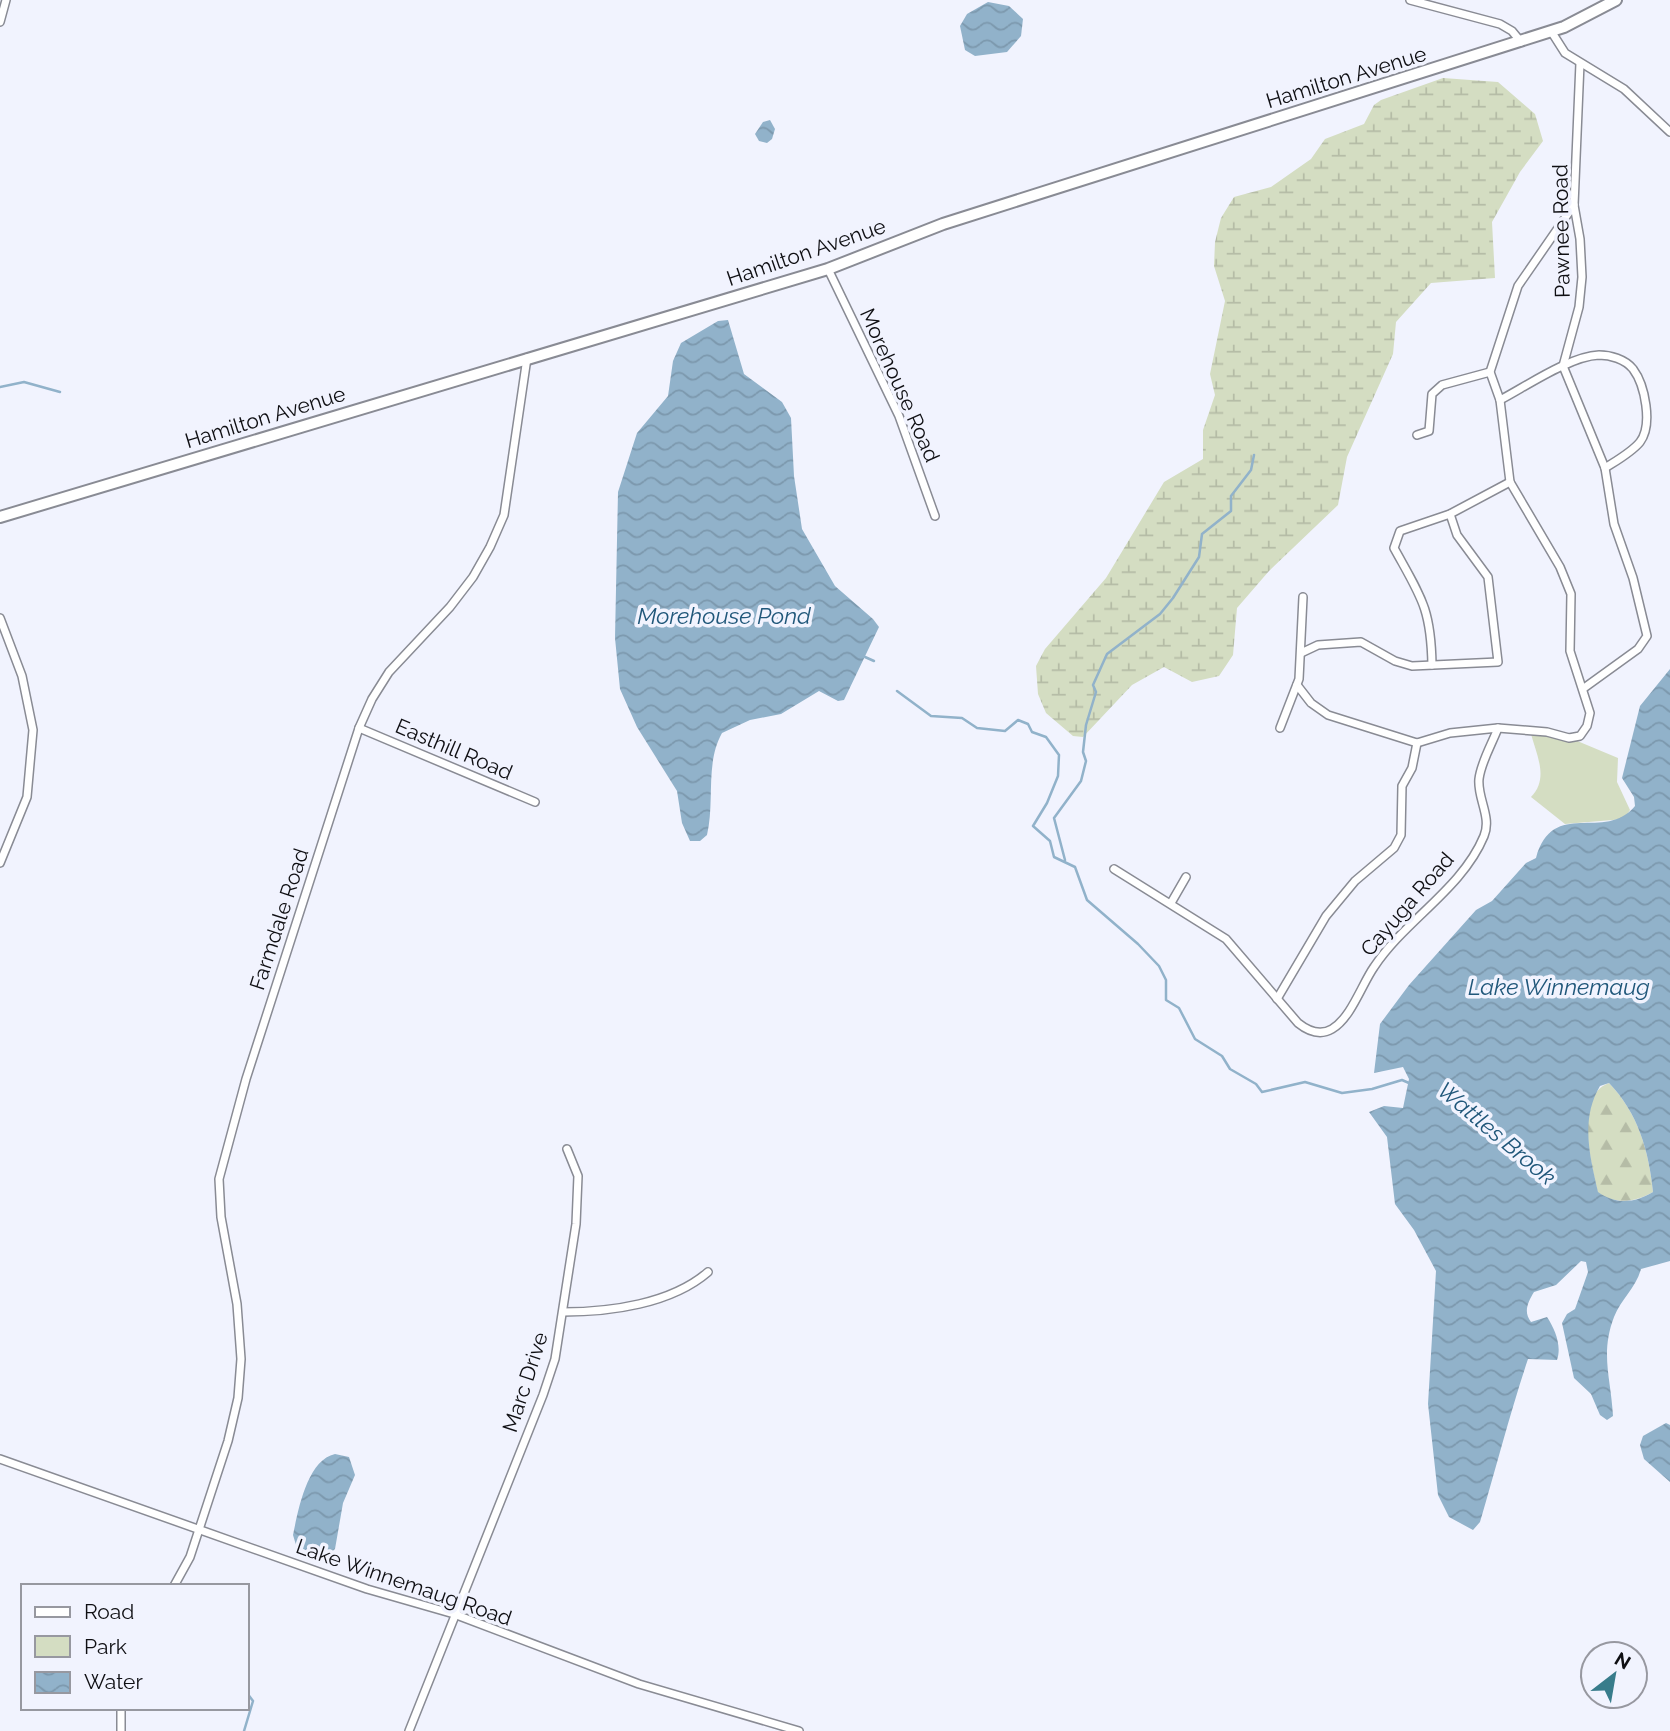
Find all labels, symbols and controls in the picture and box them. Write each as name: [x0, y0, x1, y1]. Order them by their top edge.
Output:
street label: Hamilton Avenue: [1263, 41, 1429, 113]
street label: Pawnee Road: [1547, 164, 1575, 298]
street label: Hamilton Avenue: [723, 213, 889, 291]
street label: Morehouse Road: [855, 304, 945, 466]
street label: Hamilton Avenue: [182, 381, 348, 453]
water label: Morehouse Pond: [637, 602, 812, 629]
street label: Easthill Road: [392, 713, 516, 785]
street label: Farmdale Road: [244, 845, 314, 993]
street label: Cayuga Road: [1355, 847, 1459, 961]
water label: Lake Winnemaug: [1468, 973, 1650, 1000]
water label: Wattles Brook: [1432, 1076, 1562, 1190]
street label: Marc Drive: [497, 1329, 553, 1435]
street label: Lake Winnemaug Road: [293, 1533, 515, 1631]
legend: [21, 1584, 248, 1710]
text: Road: [84, 1599, 134, 1624]
text: Park: [84, 1634, 127, 1659]
north arrow: [1579, 1640, 1649, 1710]
text: N: [1611, 1647, 1635, 1674]
text: Water: [84, 1669, 143, 1694]

